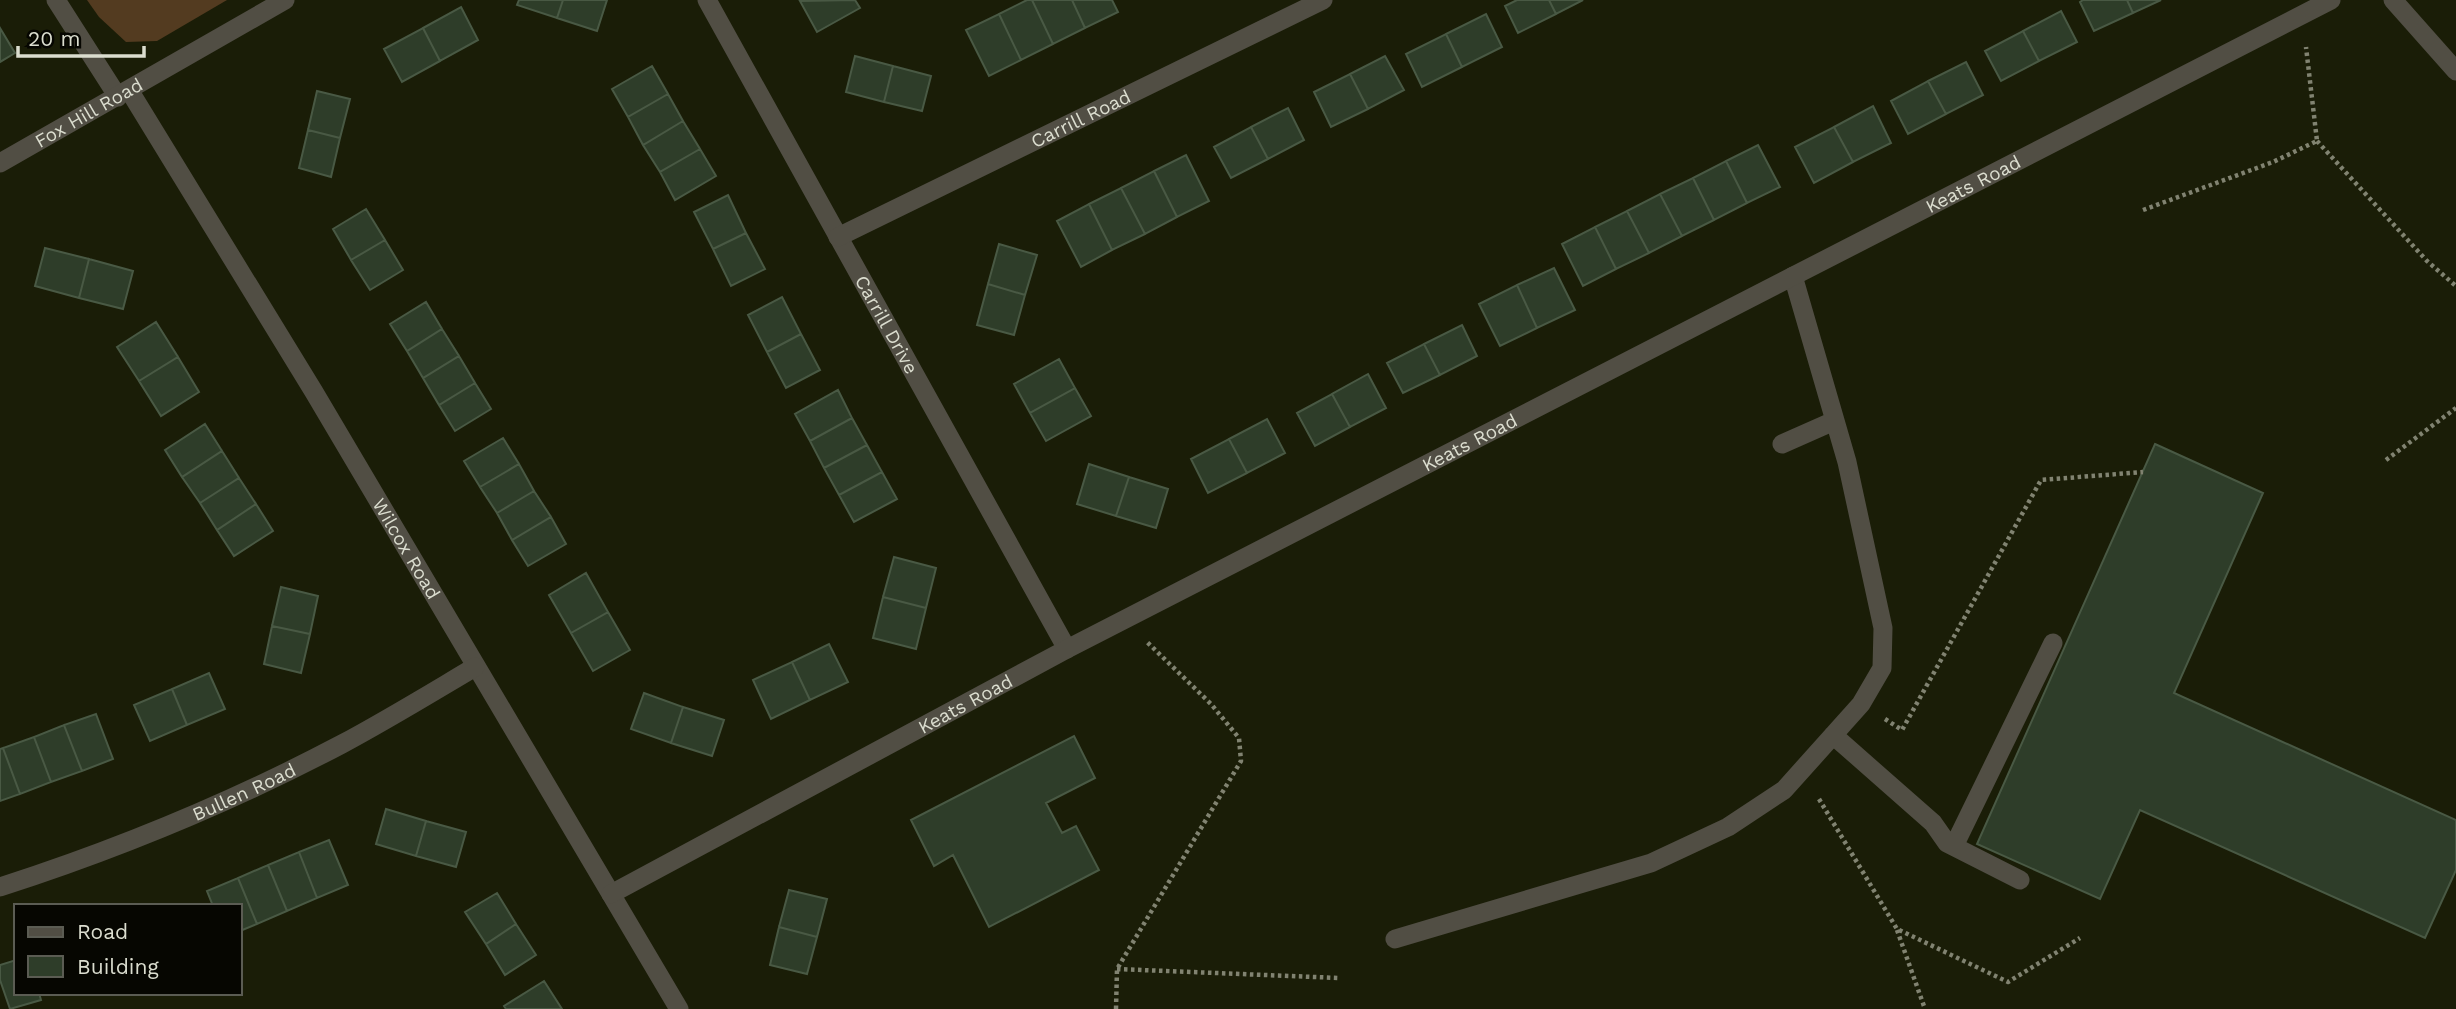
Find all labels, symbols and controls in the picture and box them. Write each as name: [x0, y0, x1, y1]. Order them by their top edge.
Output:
scale bar: [18, 14, 144, 58]
text: 20 m: [28, 26, 80, 51]
street label: Fox Hill Road: [30, 72, 147, 152]
street label: Carrill Road: [1027, 84, 1134, 153]
street label: Keats Road: [1921, 150, 2024, 218]
street label: Carrill Drive: [850, 271, 923, 378]
street label: Keats Road: [1418, 408, 1521, 476]
street label: Wilcox Road: [368, 494, 445, 603]
street label: Keats Road: [914, 669, 1016, 738]
street label: Bullen Road: [189, 758, 299, 825]
legend: [14, 904, 242, 995]
text: Road: [77, 919, 128, 944]
text: Building: [77, 954, 159, 979]

